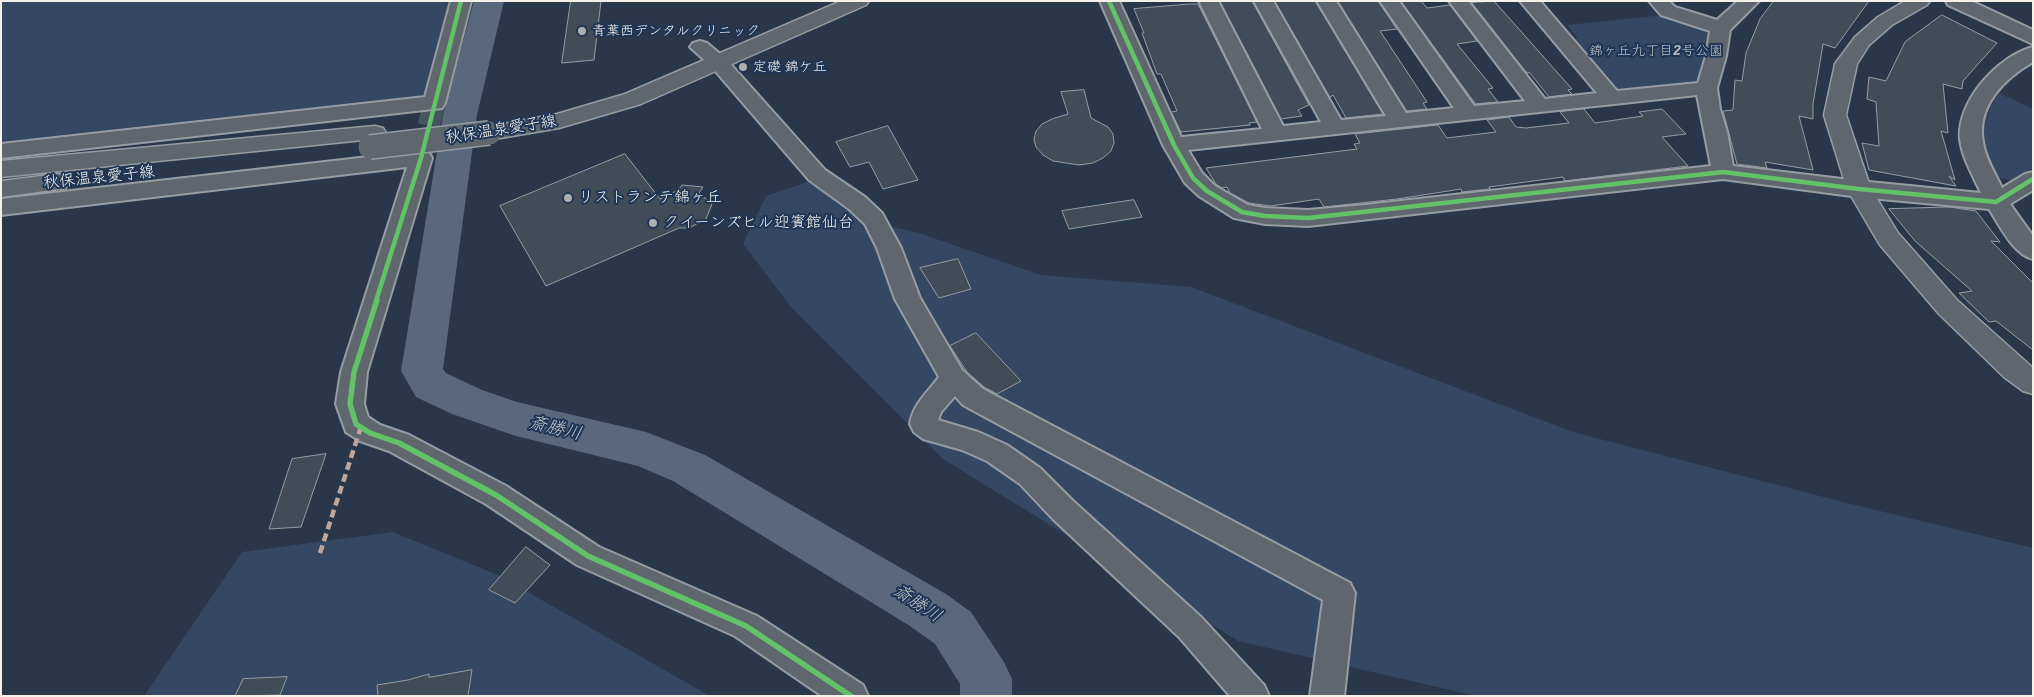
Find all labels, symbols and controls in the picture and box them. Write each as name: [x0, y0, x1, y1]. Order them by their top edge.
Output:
place label: 青葉西デンタルクリニック: [592, 23, 760, 39]
marker: 青葉西デンタルクリニック: [576, 25, 588, 37]
park label: 錦ヶ丘九丁目2号公園: [1589, 43, 1723, 59]
place label: 定礎 錦ケ丘: [753, 59, 827, 75]
marker: 定礎 錦ケ丘: [737, 61, 749, 73]
street label: 秋保温泉愛子線: [444, 112, 558, 148]
street label: 秋保温泉愛子線: [42, 163, 156, 193]
place label: リストランテ錦ヶ丘: [578, 188, 722, 208]
marker: リストランテ錦ヶ丘: [562, 192, 574, 204]
place label: クイーンズヒル迎賓館仙台: [663, 213, 854, 233]
marker: クイーンズヒル迎賓館仙台: [647, 217, 659, 229]
water label: 斎勝川: [526, 412, 584, 446]
water label: 斎勝川: [888, 580, 946, 628]

